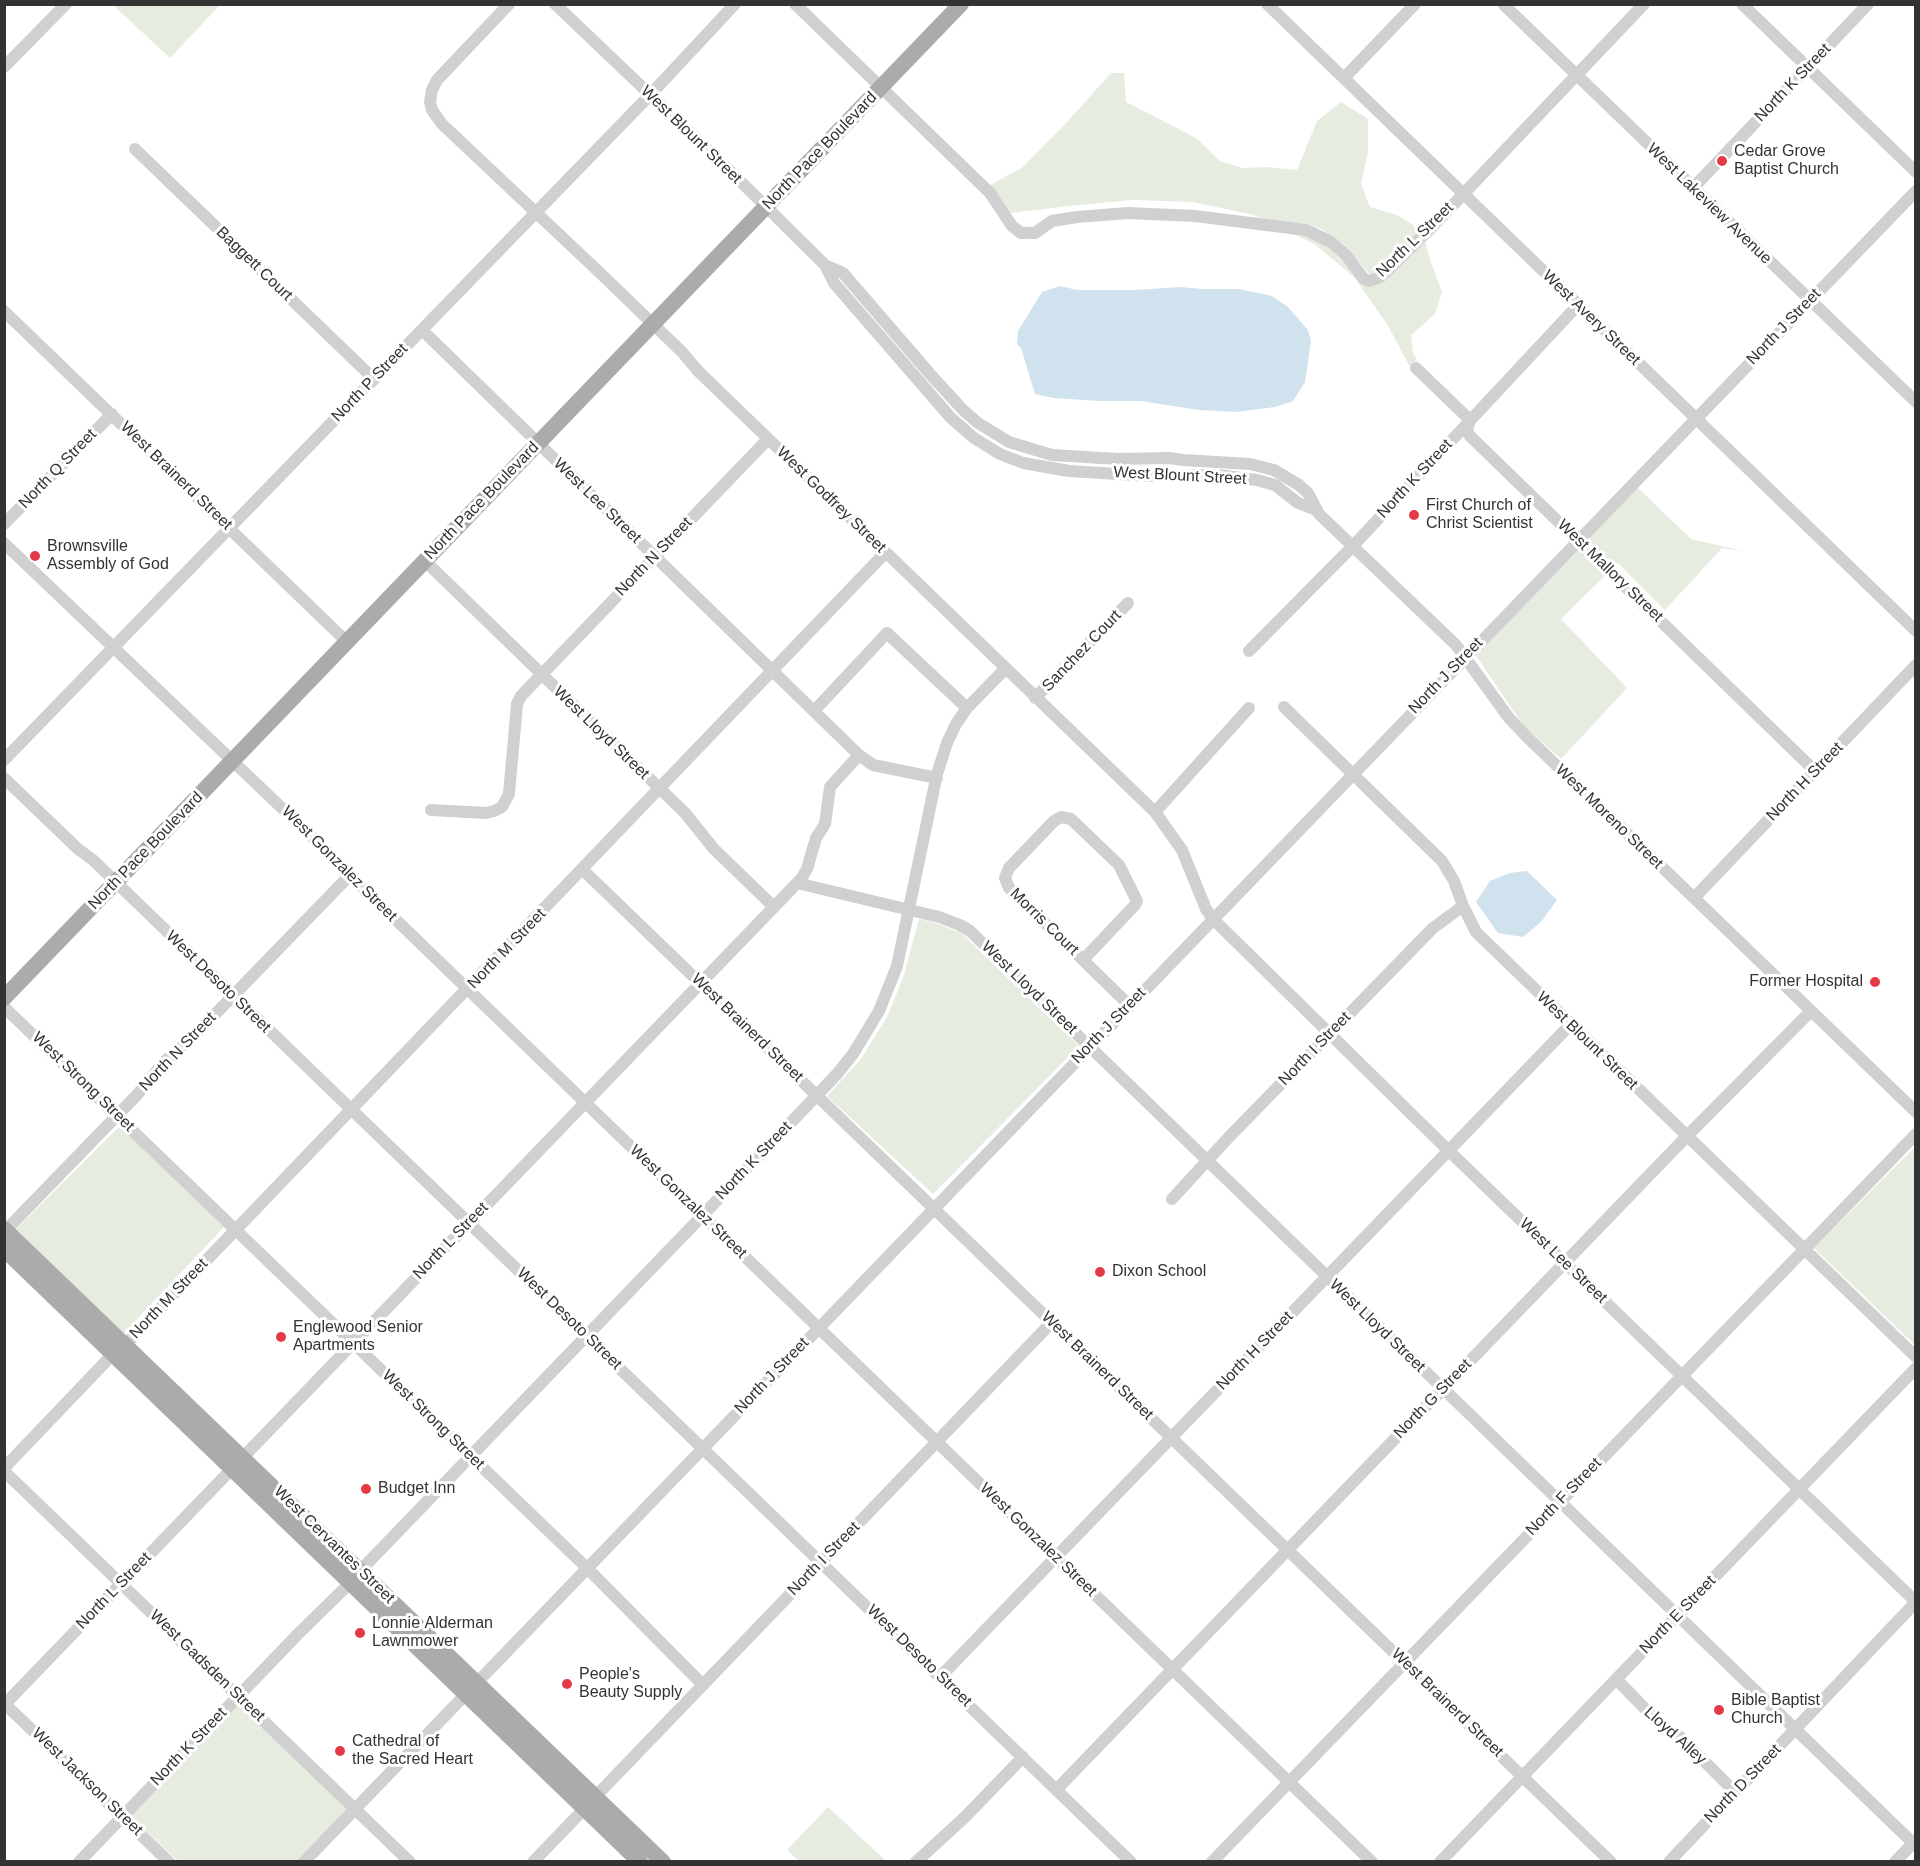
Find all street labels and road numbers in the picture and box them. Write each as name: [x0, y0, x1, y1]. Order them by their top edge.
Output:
street label: North K Street: [1751, 40, 1835, 126]
street label: West Blount Street: [636, 82, 746, 188]
street label: North Pace Boulevard: [759, 88, 881, 214]
street label: West Lakeview Avenue: [1643, 140, 1775, 268]
street label: North L Street: [1373, 198, 1457, 282]
street label: Baggett Court: [212, 223, 296, 305]
street label: West Avery Street: [1538, 267, 1644, 369]
street label: North J Street: [1743, 285, 1825, 369]
street label: North P Street: [328, 340, 412, 426]
street label: West Brainerd Street: [116, 418, 236, 534]
street label: North Q Street: [15, 425, 101, 513]
street label: North K Street: [1373, 435, 1457, 523]
street label: North Pace Boulevard: [421, 438, 543, 564]
street label: West Godfrey Street: [772, 443, 890, 557]
street label: West Lee Street: [549, 454, 645, 548]
street label: West Blount Street: [1113, 463, 1247, 489]
street label: North N Street: [612, 514, 696, 600]
street label: West Mallory Street: [1553, 516, 1667, 626]
street label: Sanchez Court: [1038, 606, 1126, 696]
street label: North J Street: [1405, 634, 1487, 718]
street label: West Lloyd Street: [549, 682, 653, 784]
street label: North H Street: [1763, 739, 1847, 825]
street label: West Moreno Street: [1551, 761, 1667, 873]
street label: North Pace Boulevard: [85, 788, 207, 914]
street label: West Gonzalez Street: [277, 802, 401, 926]
street label: Morris Court: [1006, 885, 1082, 959]
street label: North M Street: [464, 905, 550, 993]
street label: West Desoto Street: [162, 927, 274, 1037]
street label: West Lloyd Street: [977, 937, 1081, 1039]
street label: West Brainerd Street: [687, 970, 807, 1086]
street label: North J Street: [1068, 984, 1150, 1068]
street label: West Blount Street: [1532, 988, 1642, 1094]
street label: North I Street: [1275, 1008, 1355, 1090]
street label: North N Street: [136, 1009, 220, 1095]
street label: West Strong Street: [28, 1028, 138, 1136]
street label: North K Street: [712, 1118, 796, 1204]
street label: West Gonzalez Street: [625, 1141, 751, 1263]
street label: North L Street: [409, 1199, 493, 1283]
street label: West Lee Street: [1515, 1214, 1611, 1308]
street label: North M Street: [126, 1255, 212, 1343]
street label: West Desoto Street: [513, 1264, 625, 1374]
street label: West Lloyd Street: [1325, 1275, 1429, 1377]
street label: West Brainerd Street: [1037, 1308, 1157, 1424]
street label: North H Street: [1213, 1308, 1297, 1394]
street label: North J Street: [731, 1334, 813, 1418]
street label: North G Street: [1390, 1355, 1476, 1443]
street label: West Strong Street: [378, 1366, 488, 1474]
street label: North F Street: [1522, 1454, 1606, 1540]
street label: West Gonzalez Street: [975, 1479, 1101, 1601]
street label: West Cervantes Street: [270, 1482, 398, 1608]
street label: North I Street: [784, 1518, 864, 1600]
street label: North L Street: [72, 1549, 156, 1633]
street label: North E Street: [1636, 1572, 1720, 1658]
street label: West Desoto Street: [863, 1601, 975, 1711]
street label: West Gadsden Street: [145, 1606, 269, 1726]
street label: West Brainerd Street: [1387, 1645, 1507, 1761]
street label: Lloyd Alley: [1640, 1703, 1710, 1769]
street label: North K Street: [147, 1704, 231, 1790]
street label: West Jackson Street: [28, 1724, 146, 1840]
street label: North D Street: [1701, 1741, 1785, 1827]

